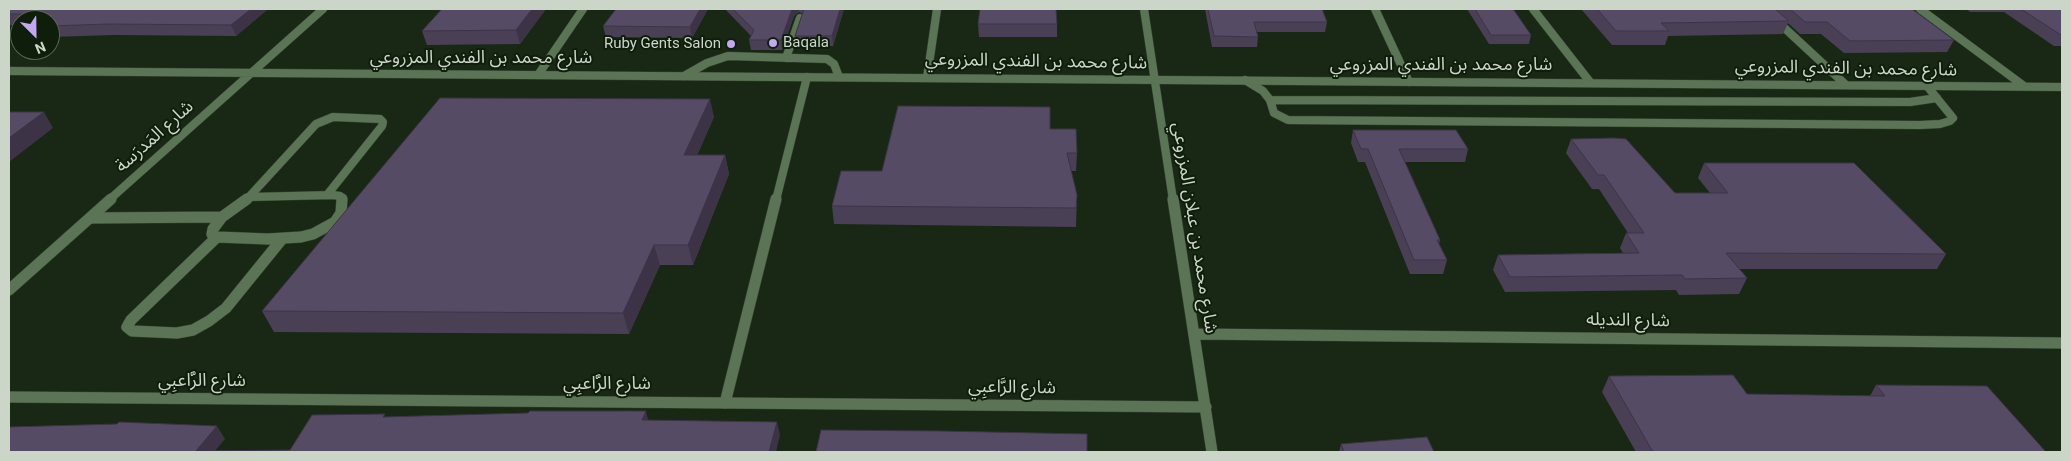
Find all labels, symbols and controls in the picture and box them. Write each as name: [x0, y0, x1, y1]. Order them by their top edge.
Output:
north arrow: [10, 10, 60, 60]
place label: Baqala: [783, 34, 829, 52]
place label: Ruby Gents Salon: [604, 35, 721, 53]
marker: Baqala: [767, 37, 779, 49]
marker: Ruby Gents Salon: [725, 38, 737, 50]
text: N: [33, 39, 48, 57]
street label: شارع محمد بن الفندي المزروعي: [370, 47, 592, 69]
street label: شارع محمد بن الفندي المزروعي: [925, 49, 1147, 75]
street label: شارع محمد بن الفندي المزروعي: [1330, 54, 1552, 76]
street label: شارع محمد بن الفندي المزروعي: [1735, 56, 1957, 82]
street label: شارع المَدرَسة: [112, 96, 198, 178]
street label: شارع محمد بن عبلان المزروعي: [1167, 121, 1221, 335]
street label: شارع النديله: [1586, 309, 1670, 333]
street label: شارع الرَّاعبِي: [158, 370, 246, 392]
street label: شارع الرَّاعبِي: [563, 373, 651, 395]
street label: شارع الرَّاعبِي: [968, 376, 1056, 400]

